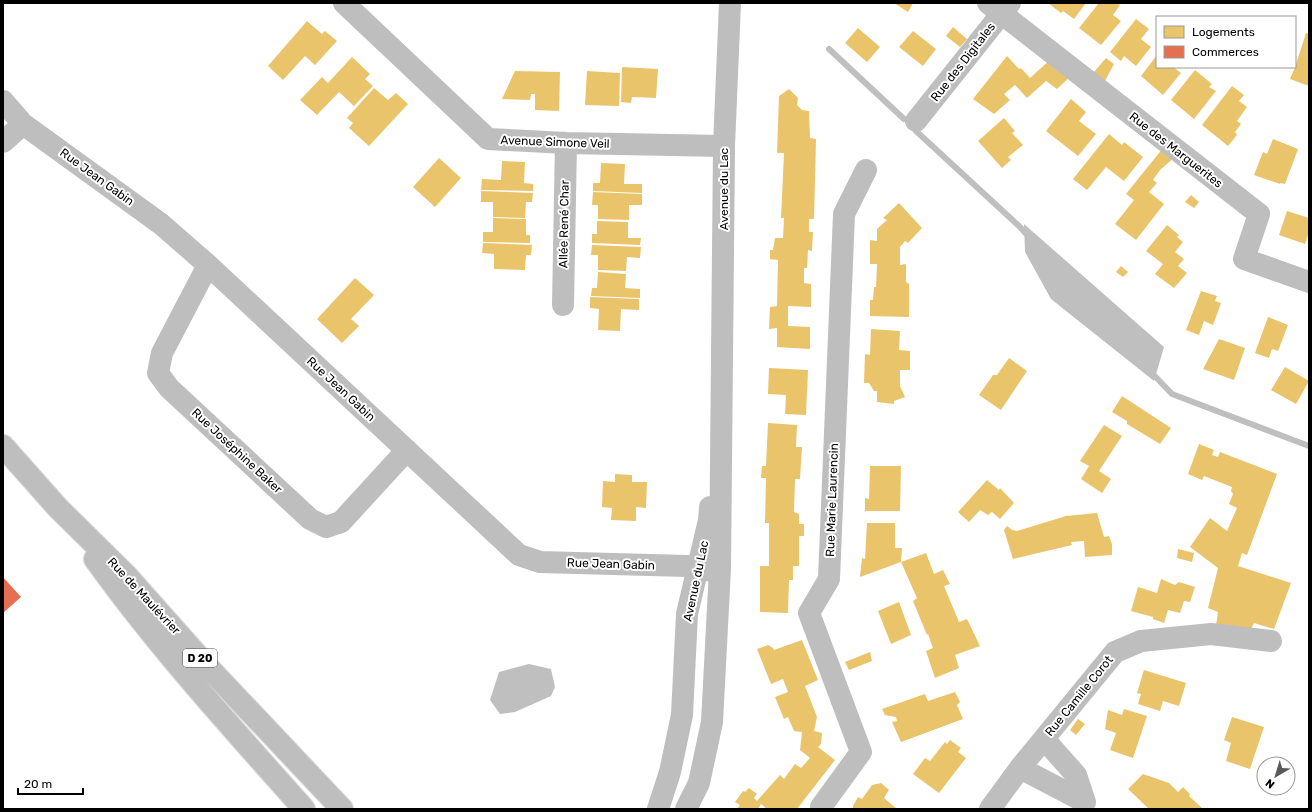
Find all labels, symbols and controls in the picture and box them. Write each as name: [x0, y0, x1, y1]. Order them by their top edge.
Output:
legend: [1156, 16, 1296, 68]
street label: Rue des Digitales: [928, 20, 998, 104]
text: Logements: [1192, 25, 1255, 39]
text: Commerces: [1192, 45, 1259, 59]
street label: Rue des Marguerites: [1127, 109, 1225, 191]
street label: Avenue Simone Veil: [500, 133, 610, 151]
street label: Rue Jean Gabin: [57, 145, 137, 209]
street label: Avenue du Lac: [717, 147, 731, 230]
street label: Allée René Char: [556, 179, 572, 268]
street label: Rue Jean Gabin: [304, 354, 378, 424]
street label: Rue Joséphine Baker: [189, 406, 285, 497]
street label: Rue Marie Laurencin: [823, 443, 841, 557]
street label: Avenue du Lac: [681, 539, 711, 623]
street label: Rue de Maulévrier: [105, 555, 183, 638]
street label: Rue Jean Gabin: [567, 555, 655, 573]
road number: D 20: [183, 649, 217, 667]
street label: Rue Camille Corot: [1042, 653, 1116, 739]
north arrow: [1256, 756, 1296, 796]
scale bar: [18, 770, 83, 796]
text: N: [1263, 776, 1277, 791]
text: 20 m: [24, 777, 52, 791]

